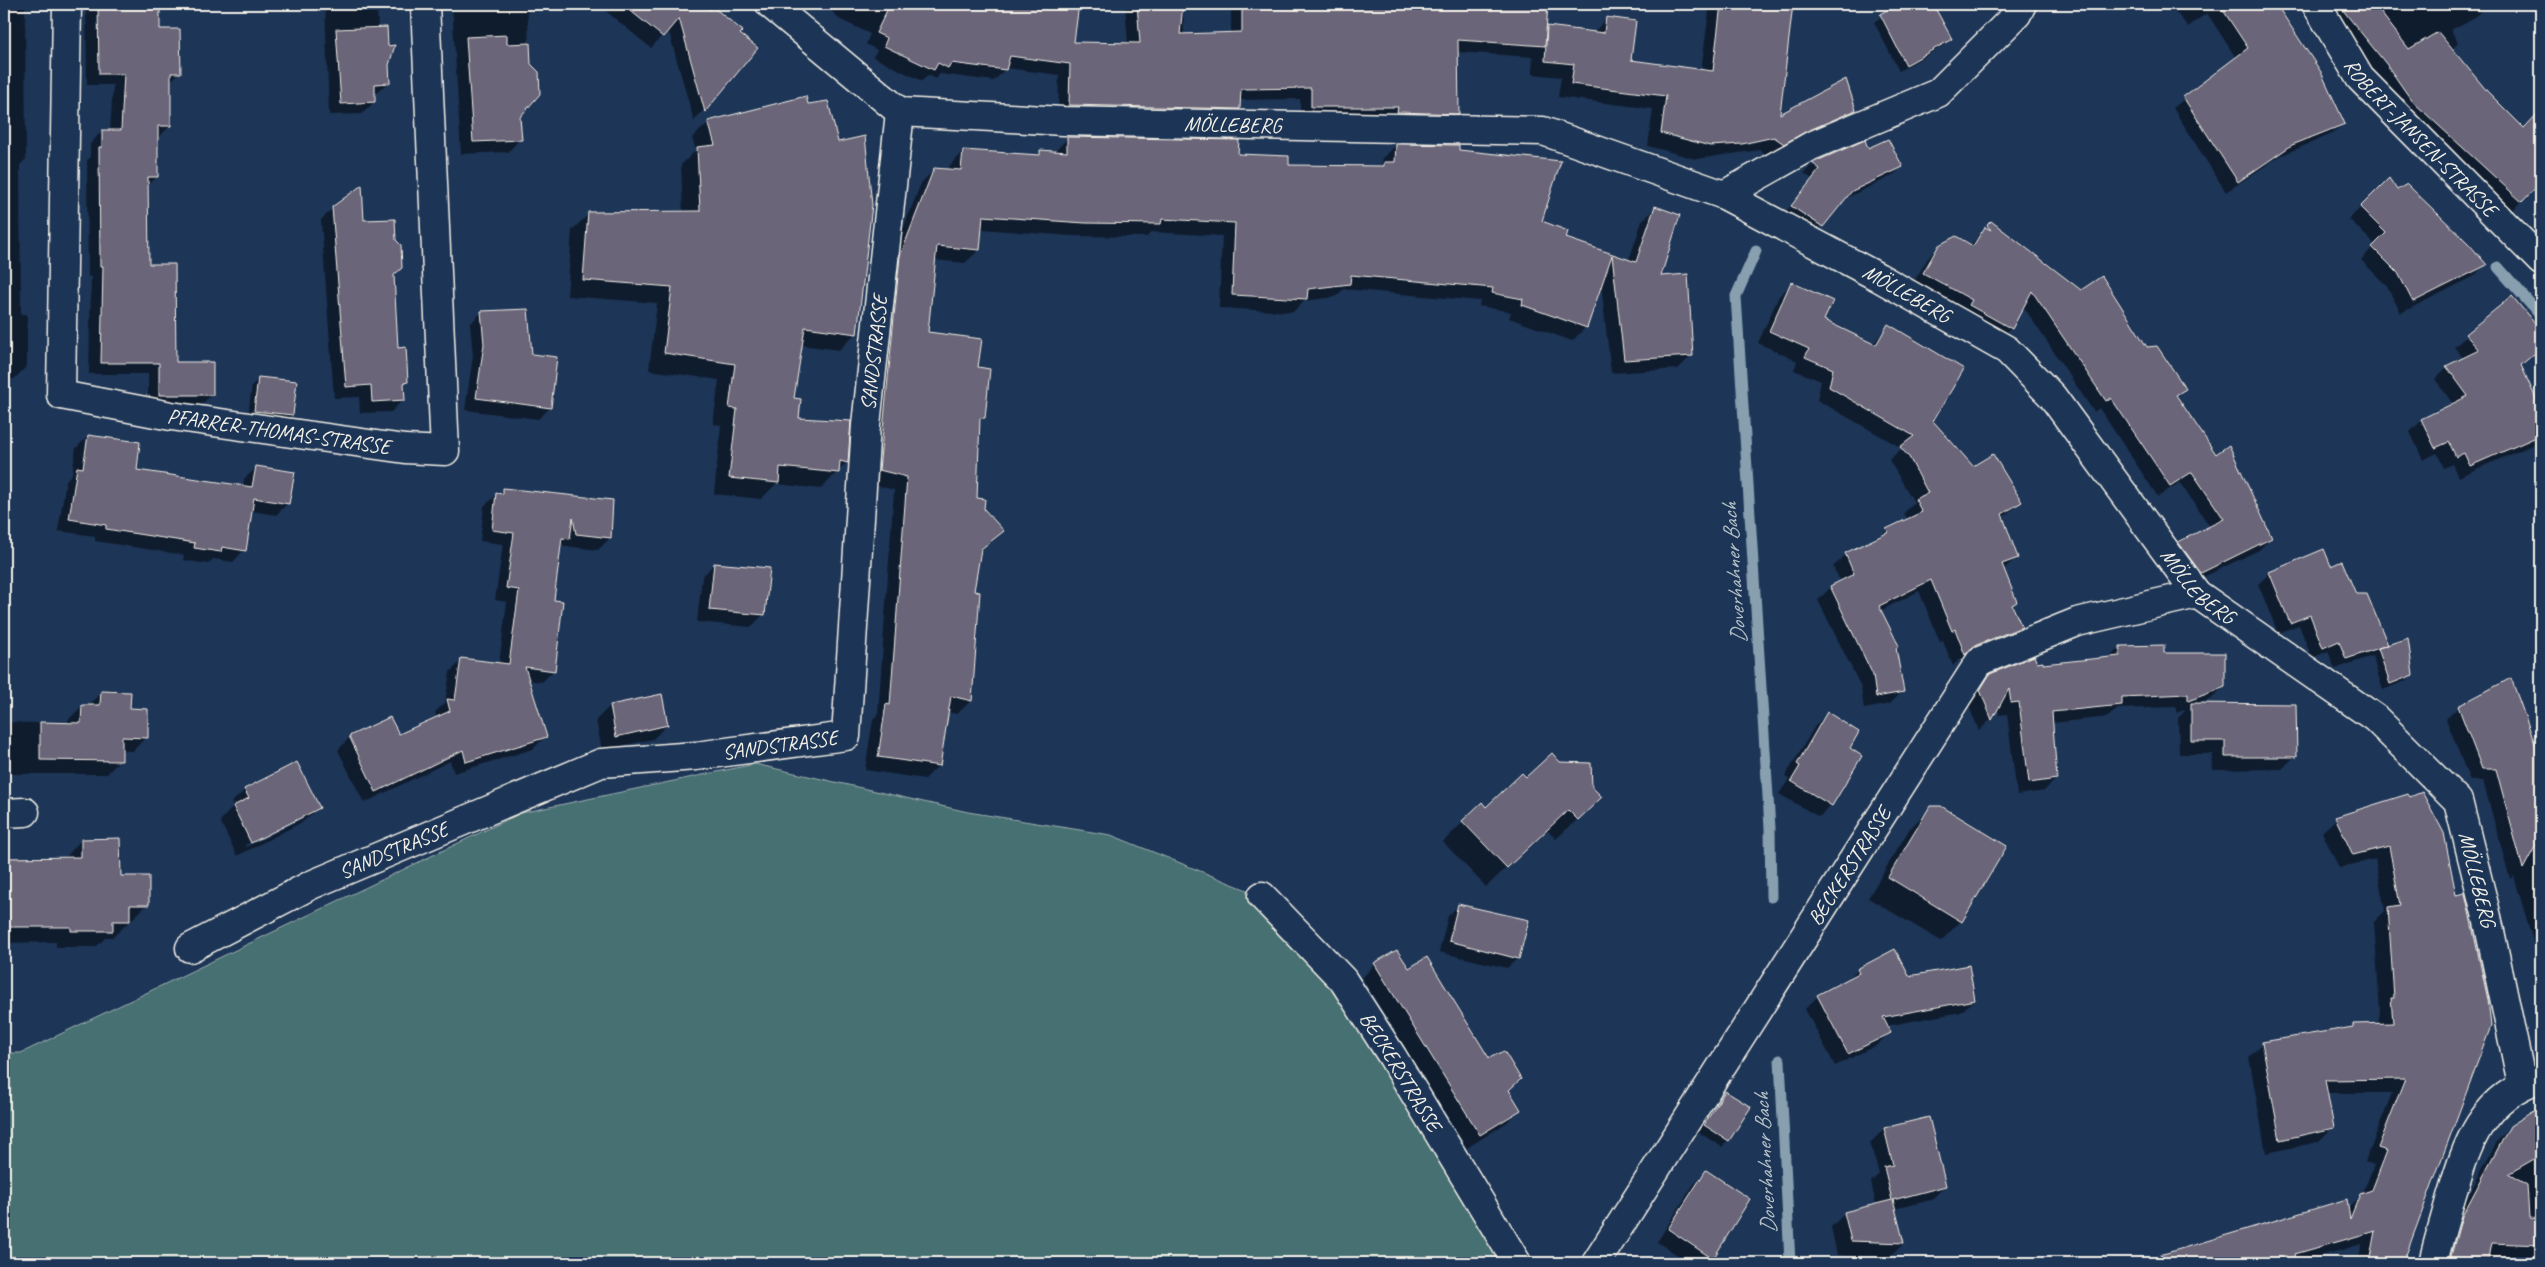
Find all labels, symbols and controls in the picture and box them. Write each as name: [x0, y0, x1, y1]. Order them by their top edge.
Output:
street label: ROBERT-JANSEN-STRASSE: [2339, 54, 2505, 224]
street label: MÖLLEBERG: [1184, 111, 1284, 139]
street label: MÖLLEBERG: [1858, 258, 1958, 330]
street label: SANDSTRASSE: [855, 291, 893, 412]
street label: PFARRER-THOMAS-STRASSE: [166, 403, 395, 460]
water label: Doverhahner Bach: [1715, 500, 1753, 644]
street label: MÖLLEBERG: [2155, 543, 2242, 631]
street label: SANDSTRASSE: [721, 724, 842, 765]
street label: BECKERSTRASSE: [1802, 799, 1898, 930]
street label: SANDSTRASSE: [335, 815, 454, 885]
street label: MÖLLEBERG: [2453, 829, 2502, 932]
street label: BECKERSTRASSE: [1354, 1007, 1449, 1139]
water label: Doverhahner Bach: [1747, 1090, 1783, 1234]

